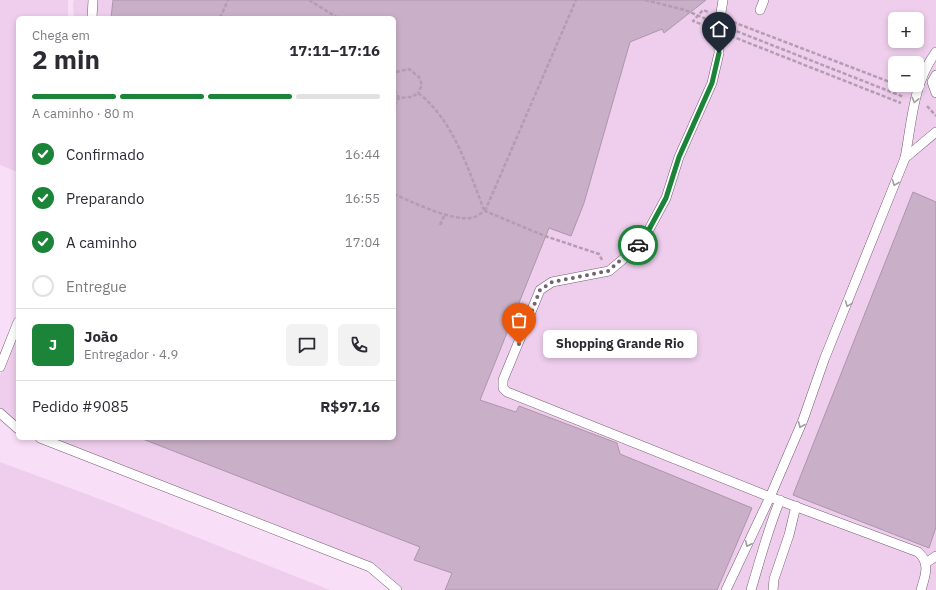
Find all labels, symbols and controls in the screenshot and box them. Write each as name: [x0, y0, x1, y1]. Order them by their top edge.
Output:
pin: [702, 12, 736, 53]
map controls: [888, 12, 924, 92]
button: +: [888, 12, 924, 48]
icon: home: [708, 18, 730, 40]
text: Chega em: [32, 27, 90, 44]
text: 17:11–17:16: [289, 41, 380, 60]
text: 2 min: [32, 42, 100, 76]
button: −: [888, 56, 924, 92]
one-way arrow: [911, 97, 919, 103]
text: A caminho · 80 m: [32, 105, 134, 122]
icon: check: [32, 143, 54, 165]
text: Confirmado: [66, 145, 144, 164]
text: 16:44: [345, 146, 380, 163]
one-way arrow: [892, 178, 900, 186]
icon: check: [32, 187, 54, 209]
text: Preparando: [66, 189, 144, 208]
text: 16:55: [345, 190, 380, 207]
courier: [618, 225, 658, 265]
icon: check: [32, 231, 54, 253]
text: A caminho: [66, 233, 137, 252]
text: 17:04: [345, 234, 380, 251]
icon: car: [627, 234, 649, 256]
text: Entregue: [66, 277, 127, 296]
one-way arrow: [845, 300, 853, 307]
pin: [502, 303, 536, 344]
icon: bag: [508, 309, 530, 331]
button: chat: [286, 324, 328, 366]
button: phone: [338, 324, 380, 366]
text: João: [84, 327, 118, 346]
callout: Shopping Grande Rio: [543, 330, 697, 358]
text: J: [49, 335, 57, 354]
text: Shopping Grande Rio: [556, 335, 684, 352]
text: Entregador · 4.9: [84, 346, 178, 363]
text: Pedido #9085: [32, 397, 129, 416]
text: R$97.16: [320, 397, 380, 416]
one-way arrow: [798, 420, 806, 428]
one-way arrow: [745, 539, 753, 547]

